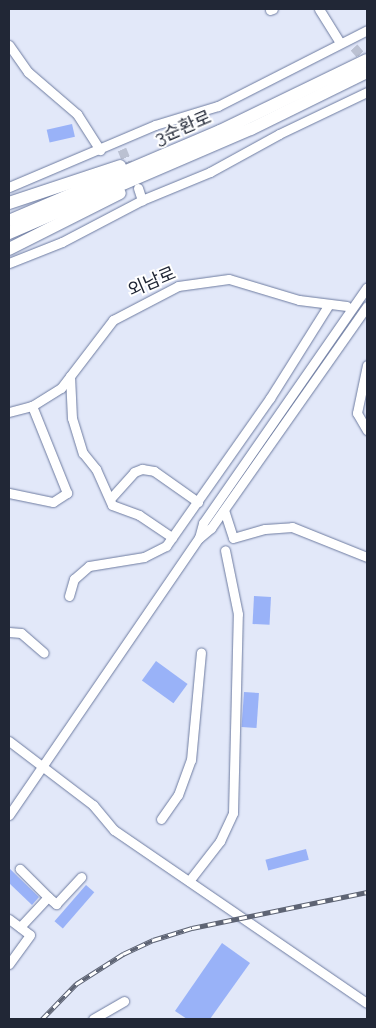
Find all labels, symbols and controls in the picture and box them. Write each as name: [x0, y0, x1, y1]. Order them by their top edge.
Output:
street label: 3순환로: [151, 106, 215, 150]
street label: 외남로: [125, 262, 179, 302]

